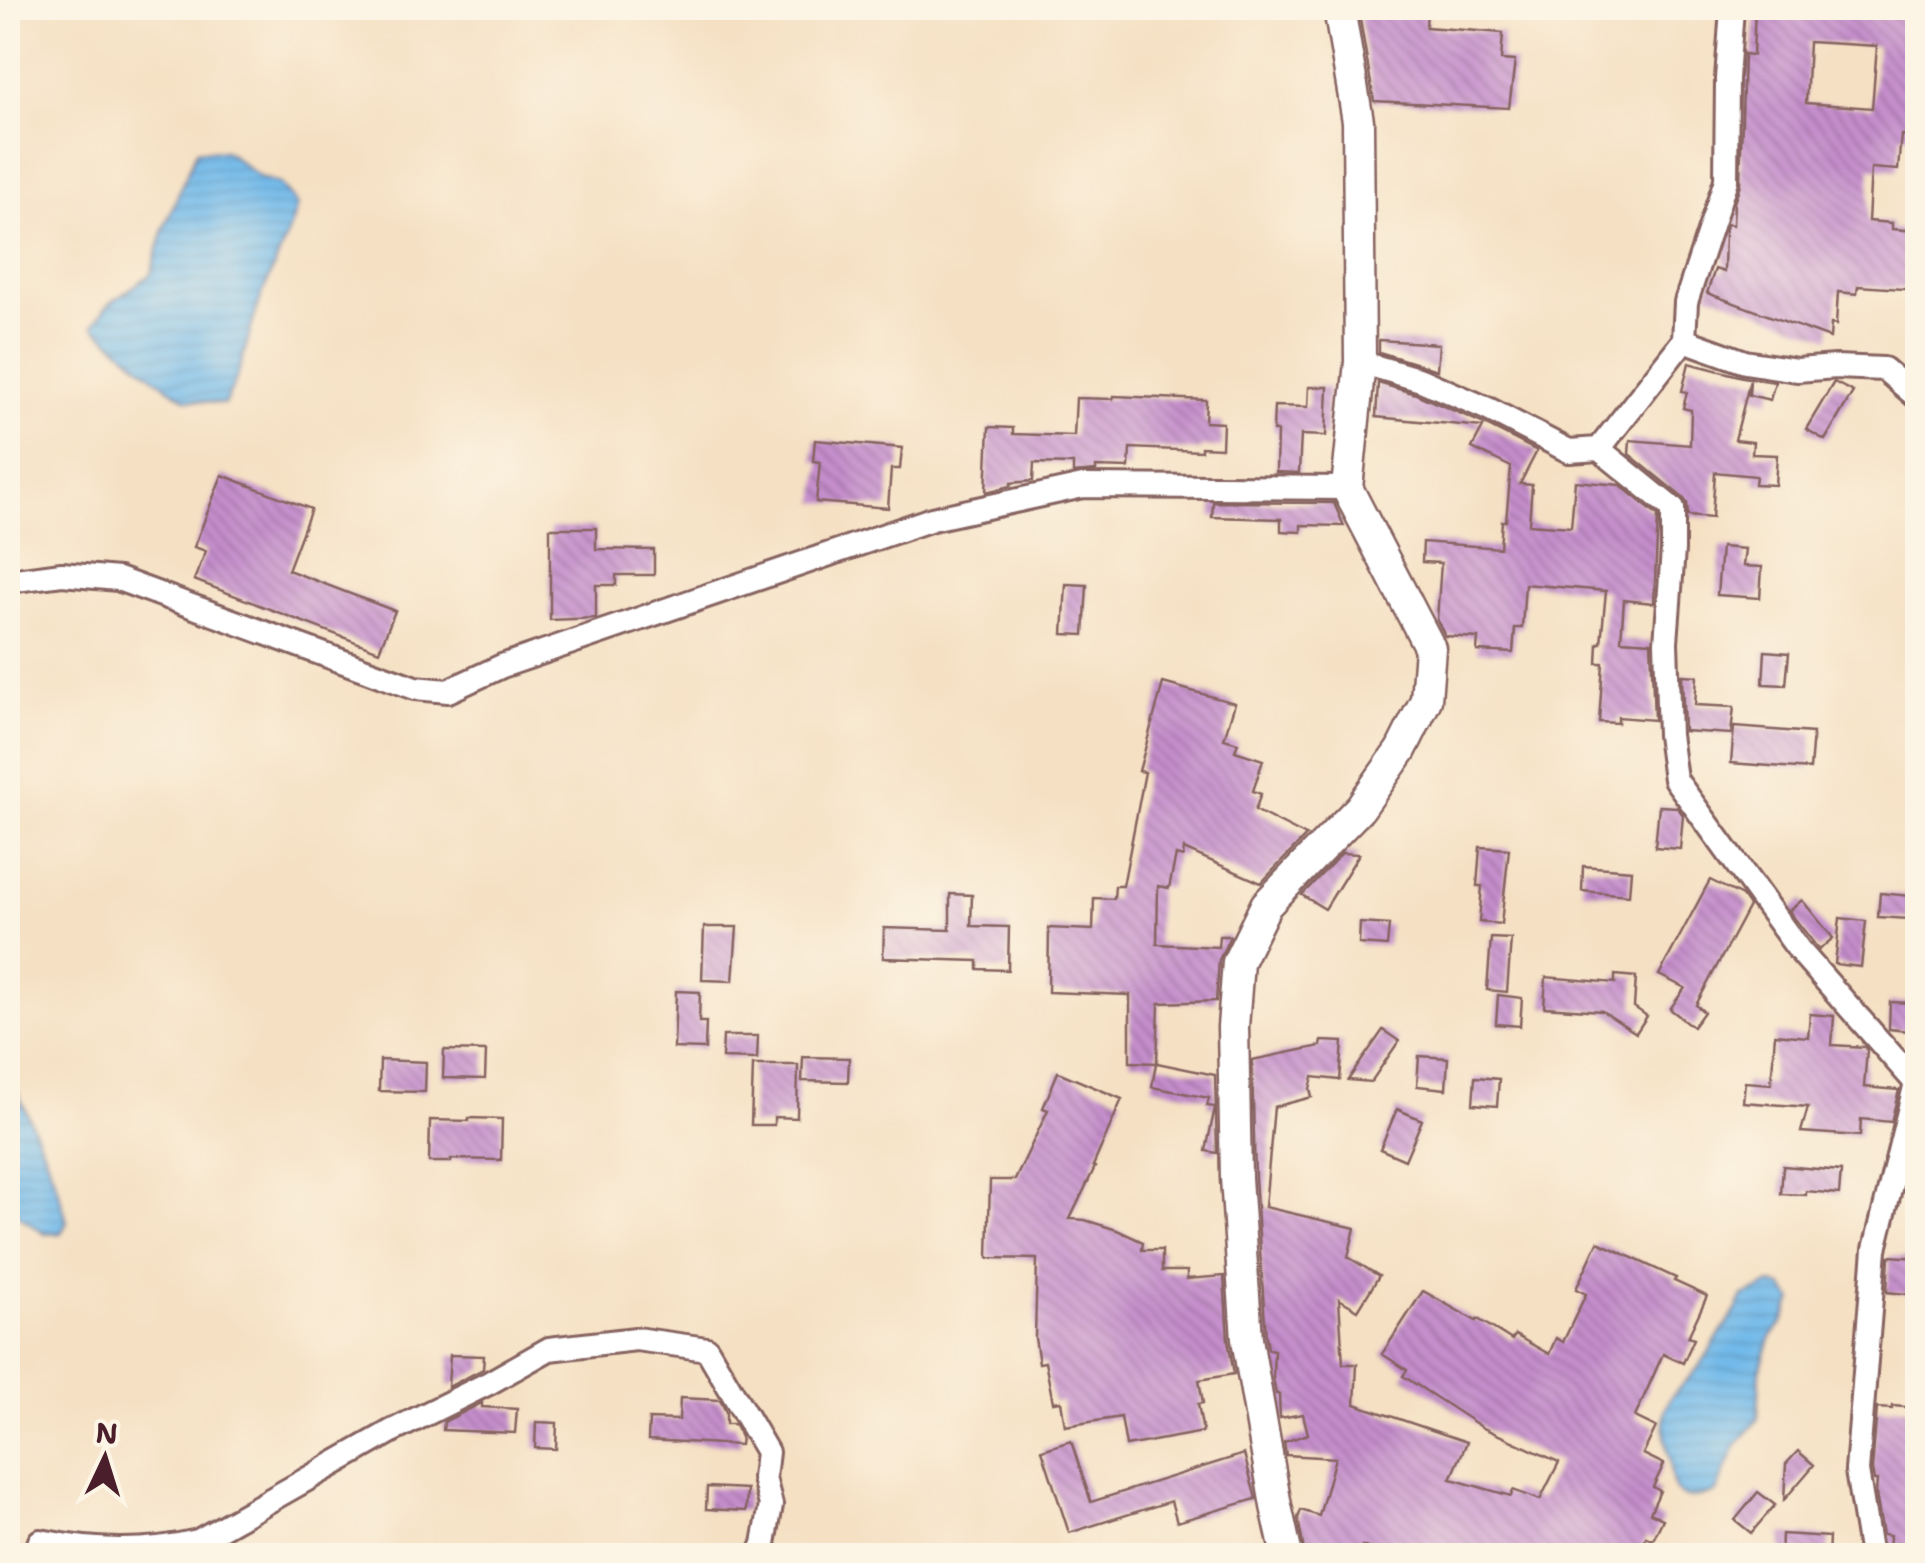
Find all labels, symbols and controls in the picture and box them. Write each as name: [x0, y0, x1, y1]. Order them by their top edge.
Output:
north arrow: [55, 1408, 155, 1508]
text: N: [94, 1413, 119, 1453]

